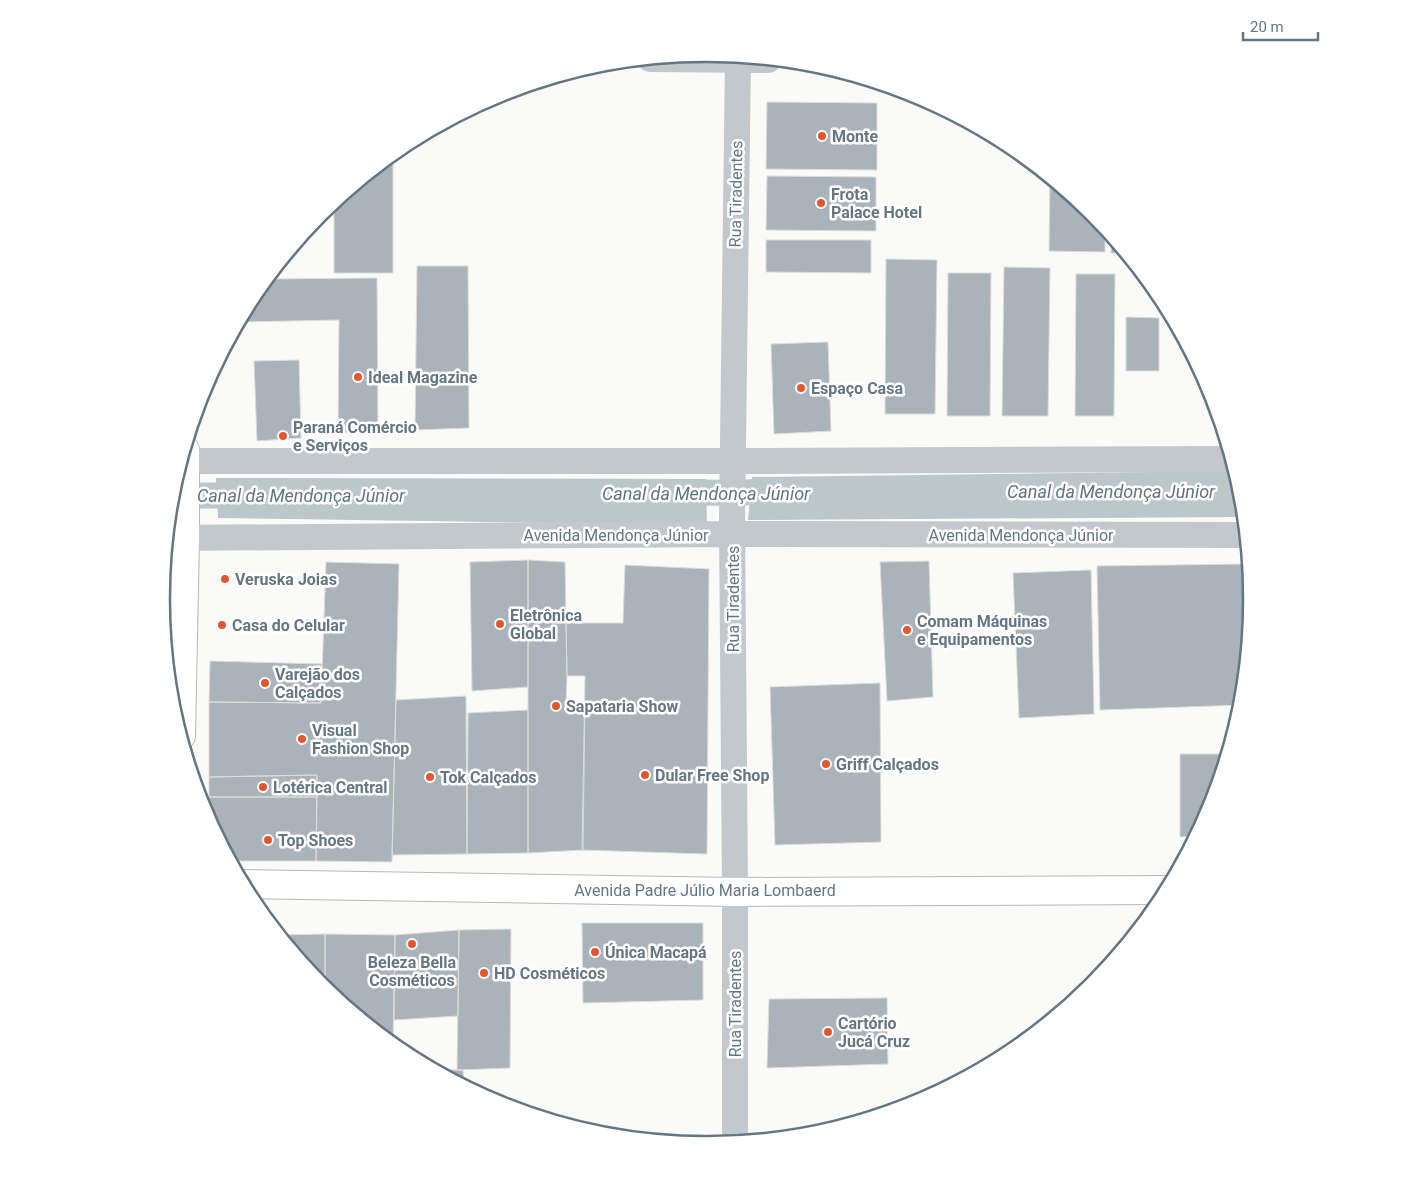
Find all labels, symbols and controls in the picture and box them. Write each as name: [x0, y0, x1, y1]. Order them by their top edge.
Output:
scale bar: [1243, 10, 1318, 42]
text: 20 m: [1250, 18, 1284, 36]
place label: Monte: [832, 127, 878, 146]
marker: Monte: [816, 130, 828, 142]
street label: Rua Tiradentes: [726, 141, 746, 247]
place label: Frota Palace Hotel: [831, 185, 922, 222]
marker: Frota Palace Hotel: [815, 197, 827, 209]
place label: Ideal Magazine: [368, 368, 478, 387]
marker: Ideal Magazine: [352, 371, 364, 383]
place label: Espaço Casa: [811, 379, 903, 398]
marker: Espaço Casa: [795, 382, 807, 394]
place label: Paraná Comércio e Serviços: [293, 418, 417, 455]
marker: Paraná Comércio e Serviços: [277, 430, 289, 442]
water label: Canal da Mendonça Júnior: [1007, 481, 1216, 502]
water label: Canal da Mendonça Júnior: [602, 483, 811, 504]
water label: Canal da Mendonça Júnior: [197, 485, 406, 506]
street label: Avenida Mendonça Júnior: [524, 526, 709, 545]
street label: Avenida Mendonça Júnior: [929, 526, 1114, 545]
street label: Rua Tiradentes: [724, 546, 743, 652]
place label: Veruska Joias: [235, 570, 337, 589]
marker: Veruska Joias: [219, 573, 231, 585]
place label: Eletrônica Global: [510, 606, 582, 643]
place label: Comam Máquinas e Equipamentos: [917, 612, 1047, 649]
place label: Casa do Celular: [232, 616, 345, 635]
marker: Eletrônica Global: [494, 618, 506, 630]
marker: Casa do Celular: [216, 619, 228, 631]
marker: Comam Máquinas e Equipamentos: [901, 624, 913, 636]
place label: Varejão dos Calçados: [275, 665, 360, 702]
marker: Varejão dos Calçados: [259, 677, 271, 689]
place label: Sapataria Show: [566, 697, 678, 716]
marker: Sapataria Show: [550, 700, 562, 712]
place label: Visual Fashion Shop: [312, 721, 409, 758]
marker: Visual Fashion Shop: [296, 733, 308, 745]
place label: Griff Calçados: [836, 755, 939, 774]
marker: Griff Calçados: [820, 758, 832, 770]
place label: Dular Free Shop: [655, 766, 769, 785]
place label: Tok Calçados: [440, 768, 537, 787]
marker: Dular Free Shop: [639, 769, 651, 781]
marker: Tok Calçados: [424, 771, 436, 783]
place label: Lotérica Central: [273, 778, 388, 797]
marker: Lotérica Central: [257, 781, 269, 793]
place label: Top Shoes: [278, 831, 353, 850]
marker: Top Shoes: [262, 834, 274, 846]
street label: Avenida Padre Júlio Maria Lombaerd: [574, 881, 836, 900]
marker: Beleza Bella Cosméticos: [406, 938, 418, 950]
place label: Única Macapá: [605, 943, 707, 962]
marker: Única Macapá: [589, 946, 601, 958]
street label: Rua Tiradentes: [726, 951, 745, 1057]
place label: Beleza Bella Cosméticos: [368, 953, 457, 990]
place label: HD Cosméticos: [494, 964, 605, 983]
marker: HD Cosméticos: [478, 967, 490, 979]
place label: Cartório Jucá Cruz: [838, 1014, 910, 1051]
marker: Cartório Jucá Cruz: [822, 1026, 834, 1038]

